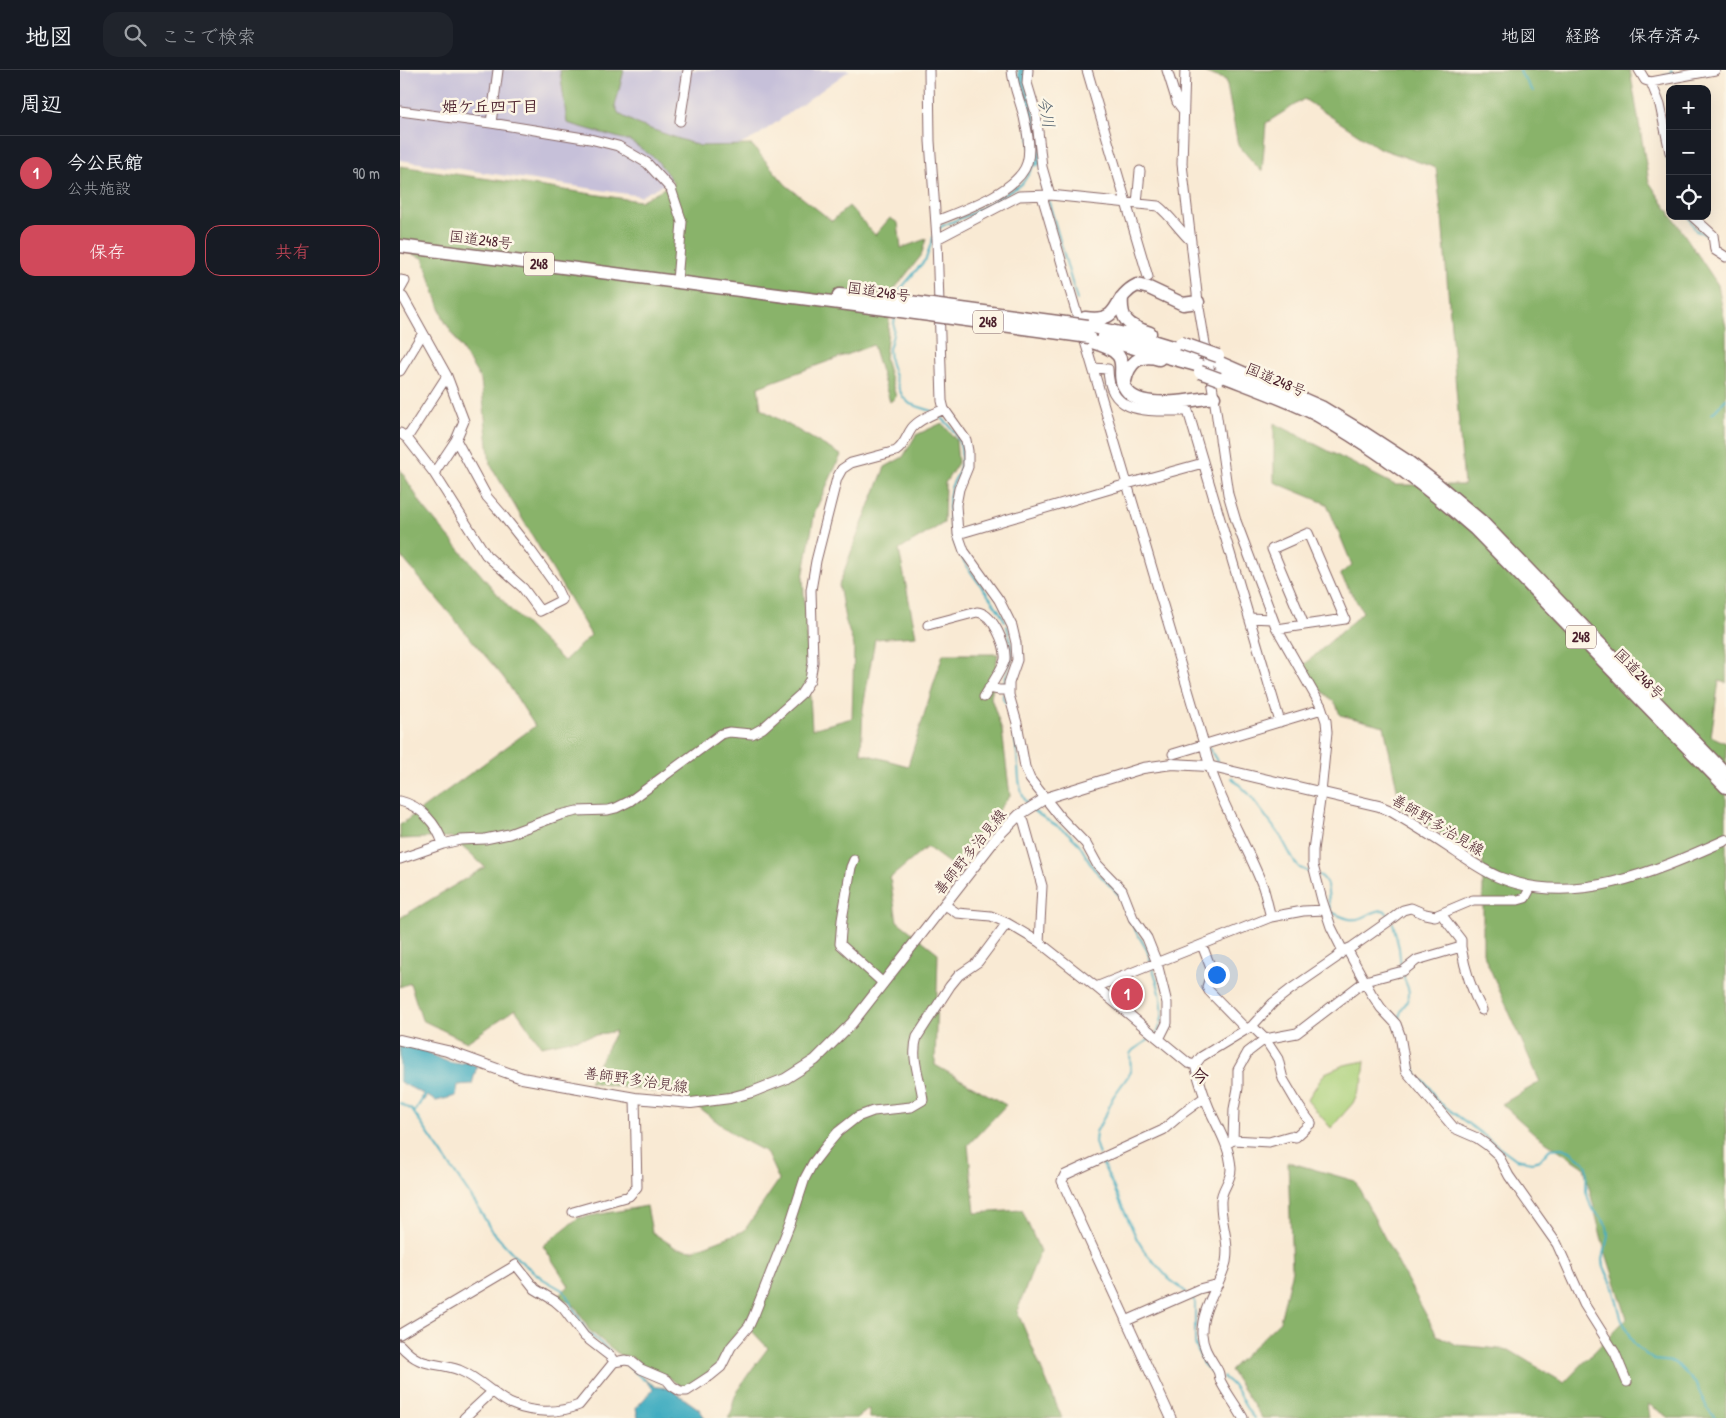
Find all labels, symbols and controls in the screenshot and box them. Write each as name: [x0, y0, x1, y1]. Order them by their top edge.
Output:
search box: [103, 12, 453, 57]
text: 地図: [25, 20, 73, 52]
icon: search: [121, 21, 149, 49]
text: ここで検索: [161, 23, 256, 49]
text: 地図: [1501, 23, 1537, 48]
text: 経路: [1565, 23, 1601, 48]
text: 保存済み: [1629, 23, 1701, 48]
map controls: [1666, 85, 1711, 220]
button: +: [1666, 85, 1711, 130]
text: 周辺: [20, 89, 62, 118]
water label: 今川: [1033, 94, 1061, 130]
district label: 姫ケ丘四丁目: [442, 95, 538, 117]
button: −: [1666, 130, 1711, 175]
text: 今公民館: [67, 149, 143, 175]
text: 1: [33, 162, 39, 184]
text: 90 m: [352, 162, 380, 184]
button: locate: [1666, 175, 1711, 220]
text: 公共施設: [67, 177, 131, 199]
button: 保存: [20, 225, 195, 276]
button: 共有: [205, 225, 380, 276]
street label: 国道248号: [448, 225, 514, 254]
road number: 248: [524, 252, 554, 275]
street label: 国道248号: [846, 277, 912, 306]
road number: 248: [973, 310, 1003, 334]
street label: 国道248号: [1243, 357, 1310, 402]
road number: 248: [1566, 626, 1596, 648]
street label: 国道248号: [1610, 643, 1669, 704]
street label: 善師野多治見線: [1388, 789, 1489, 861]
street label: 善師野多治見線: [928, 804, 1011, 899]
your location: [1204, 962, 1230, 988]
pin: 1: [1111, 975, 1143, 1013]
street label: 善師野多治見線: [583, 1062, 690, 1097]
district label: 今: [1191, 1063, 1209, 1088]

